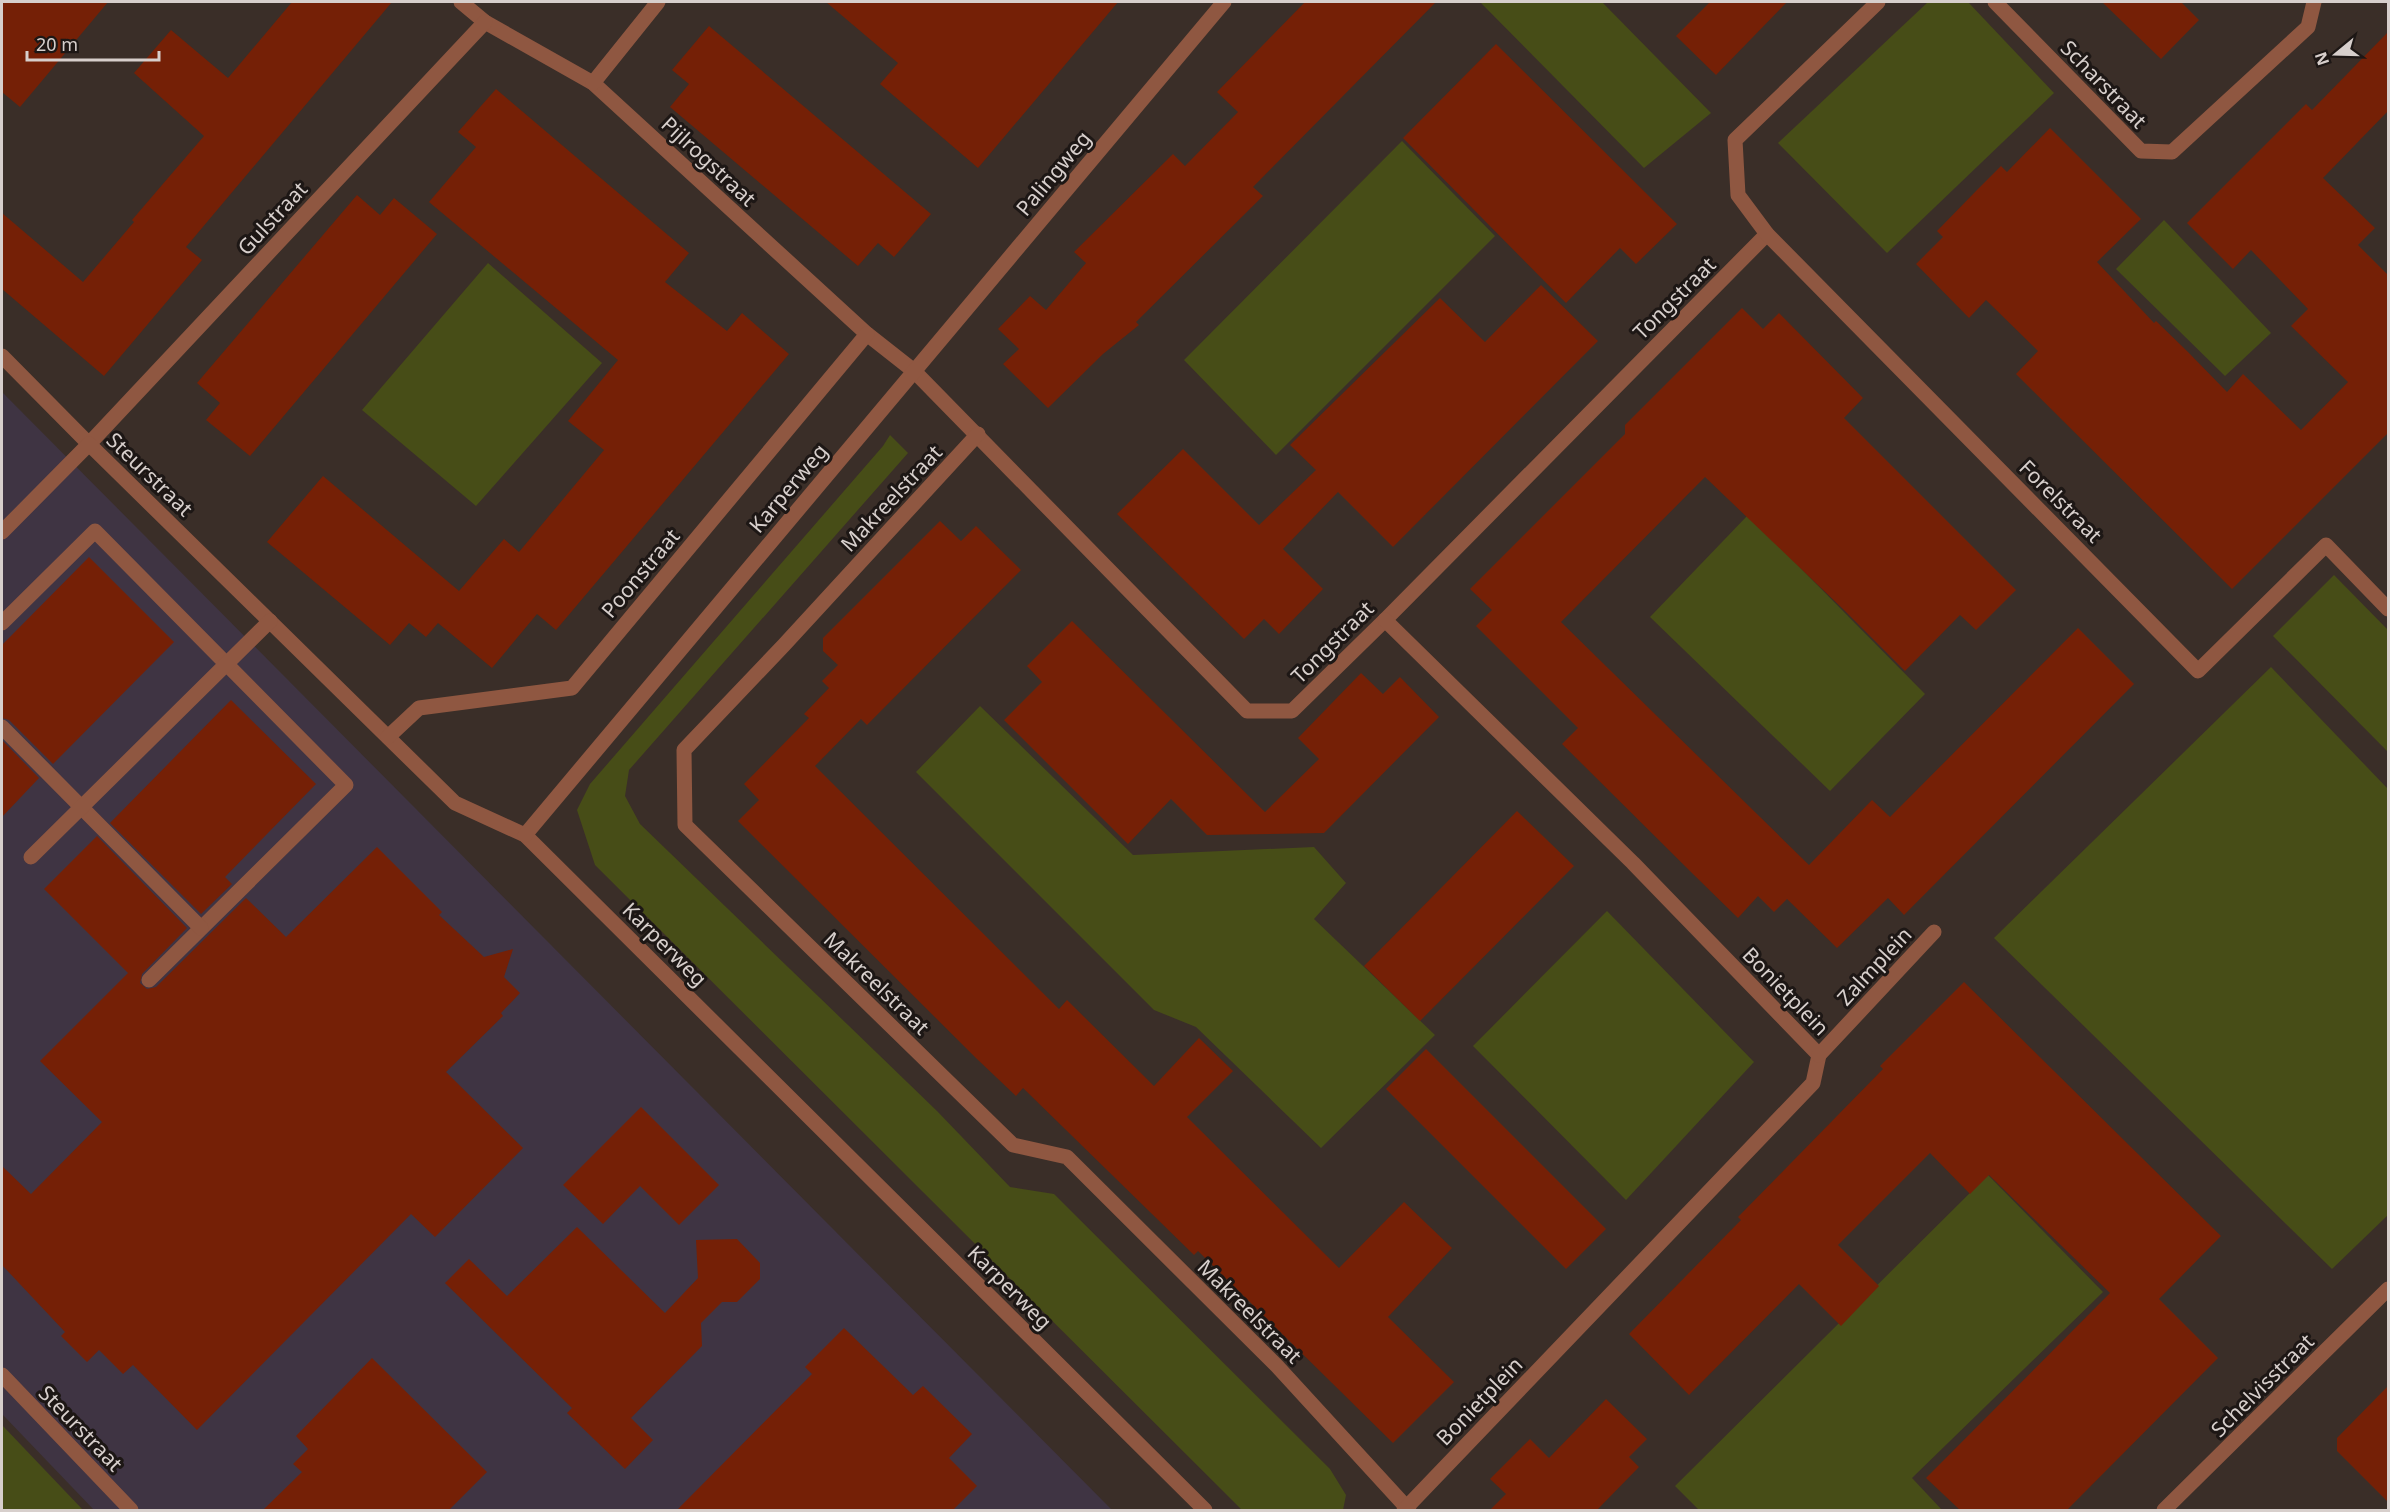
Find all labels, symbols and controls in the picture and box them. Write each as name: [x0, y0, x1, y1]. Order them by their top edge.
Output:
scale bar: [27, 24, 159, 62]
north arrow: [2306, 24, 2366, 84]
text: 20 m: [36, 32, 78, 56]
street label: Scharstraat: [2055, 34, 2153, 134]
text: N: [2309, 49, 2334, 69]
street label: Pijlrogstraat: [656, 110, 763, 212]
street label: Palingweg: [1009, 125, 1097, 221]
street label: Gulstraat: [231, 175, 313, 261]
street label: Tongstraat: [1627, 250, 1722, 345]
street label: Steurstraat: [101, 426, 199, 522]
street label: Karperweg: [743, 438, 833, 538]
street label: Makreelstraat: [834, 438, 948, 557]
street label: Forelstraat: [2014, 454, 2109, 549]
street label: Poonstraat: [595, 522, 686, 623]
street label: Tongstraat: [1285, 594, 1380, 689]
street label: Karperweg: [617, 896, 713, 992]
street label: Zalmplein: [1831, 921, 1917, 1011]
street label: Makreelstraat: [818, 926, 936, 1041]
street label: Bonietplein: [1737, 941, 1835, 1041]
street label: Karperweg: [962, 1239, 1058, 1335]
street label: Makreelstraat: [1192, 1253, 1308, 1369]
street label: Schelvisstraat: [2204, 1327, 2320, 1443]
street label: Bonietplein: [1430, 1351, 1528, 1451]
street label: Steurstraat: [33, 1379, 129, 1477]

